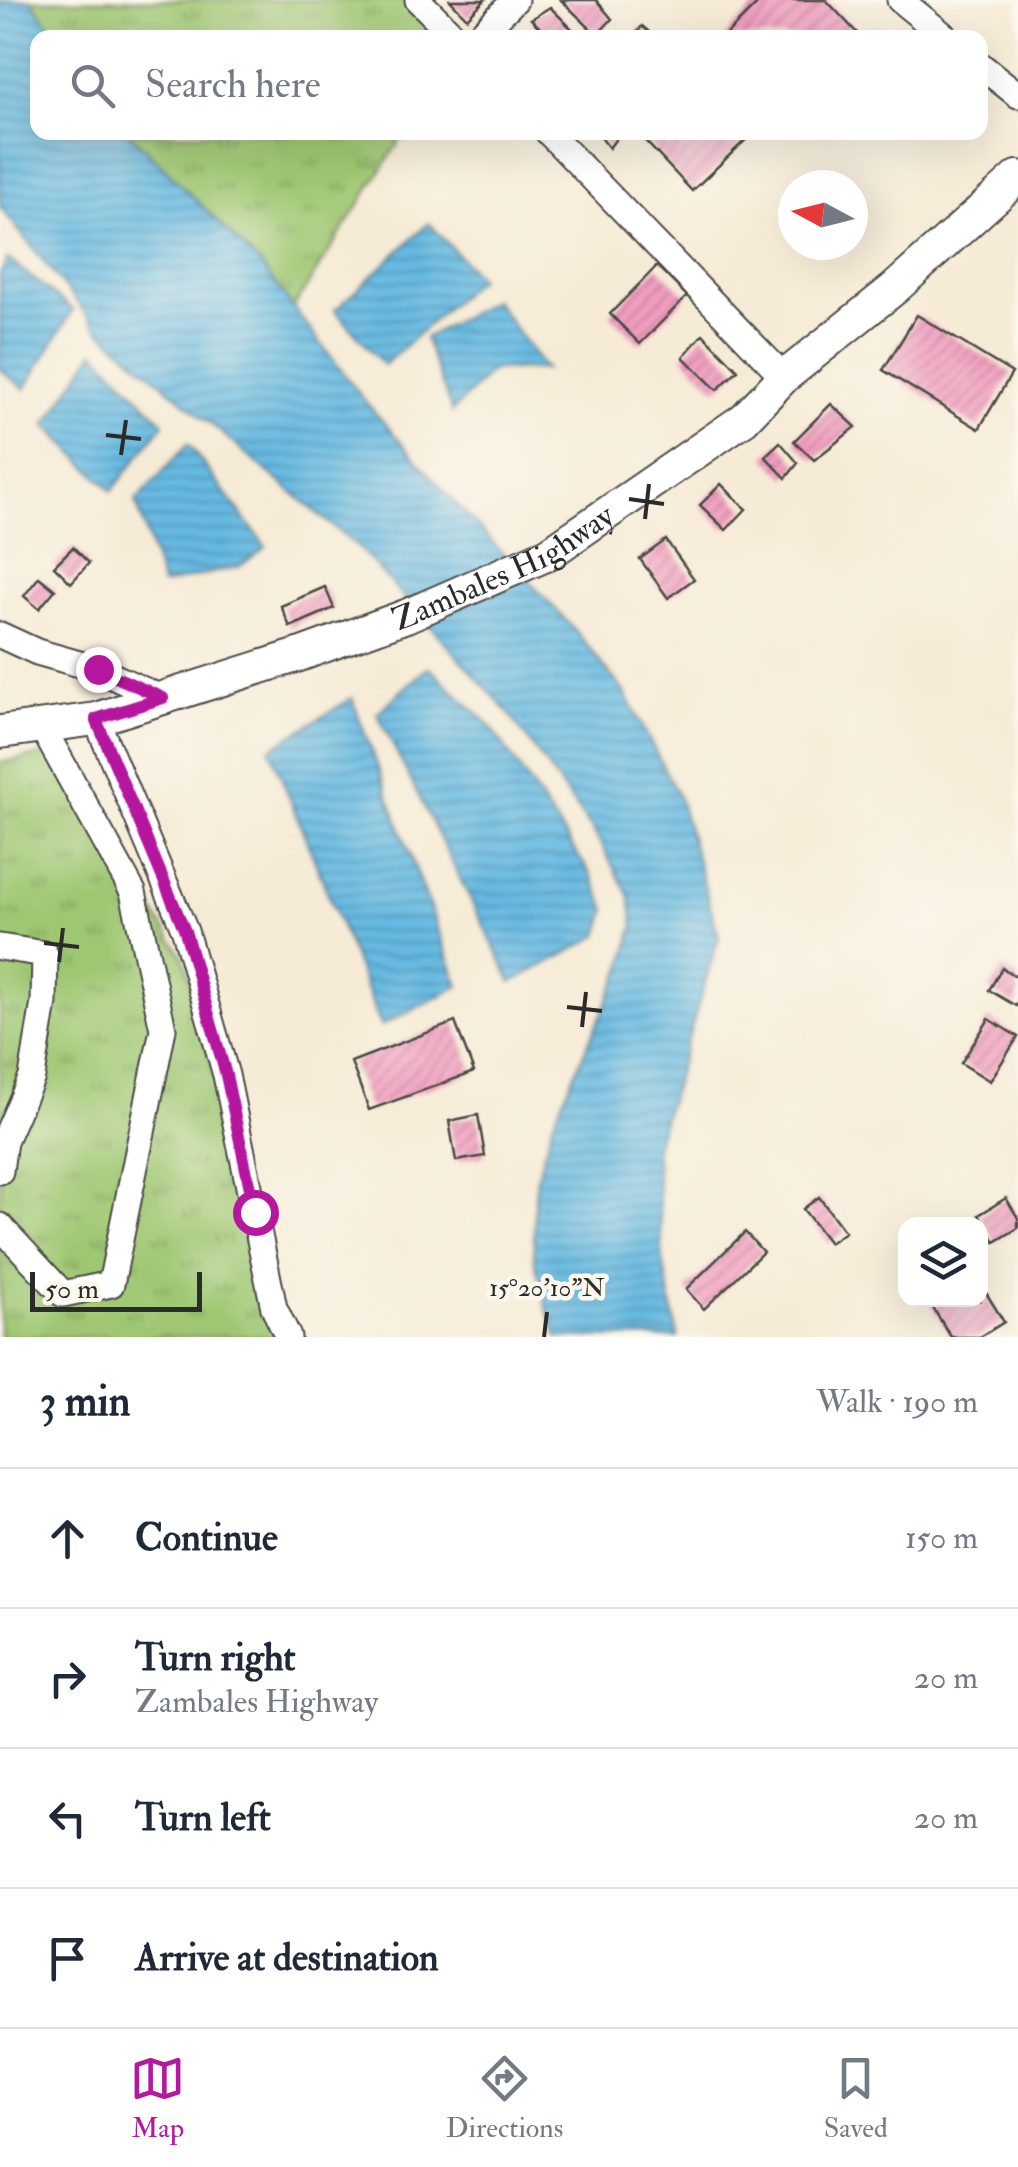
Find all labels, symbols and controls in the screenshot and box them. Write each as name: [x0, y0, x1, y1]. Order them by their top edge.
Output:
search box: [30, 30, 988, 140]
icon: search: [65, 58, 120, 113]
text: Search here: [145, 61, 321, 109]
north arrow: [778, 170, 868, 260]
street label: Zambales Highway: [387, 495, 623, 640]
route end: [76, 647, 122, 693]
route start: [233, 1190, 279, 1236]
map controls: [898, 1217, 988, 1307]
button: layers: [898, 1217, 988, 1307]
scale bar: [30, 1267, 202, 1312]
text: 50 m: [45, 1272, 99, 1307]
text: 15°20'10"N: [489, 1273, 605, 1304]
text: 3 min: [40, 1376, 130, 1428]
text: Walk · 190 m: [816, 1382, 978, 1422]
icon: ahead: [40, 1511, 95, 1566]
text: Continue: [135, 1514, 278, 1562]
text: 150 m: [905, 1518, 978, 1558]
text: Turn right: [135, 1634, 296, 1682]
icon: right: [40, 1651, 95, 1706]
text: 20 m: [914, 1658, 978, 1698]
text: Zambales Highway: [135, 1682, 378, 1722]
icon: left: [40, 1791, 95, 1846]
text: Turn left: [135, 1794, 271, 1842]
text: 20 m: [914, 1798, 978, 1838]
icon: arrive: [40, 1931, 95, 1986]
text: Arrive at destination: [135, 1934, 439, 1982]
tab: Map: [130, 2051, 185, 2146]
tab: Directions: [446, 2051, 563, 2146]
tab: Saved: [824, 2051, 888, 2146]

